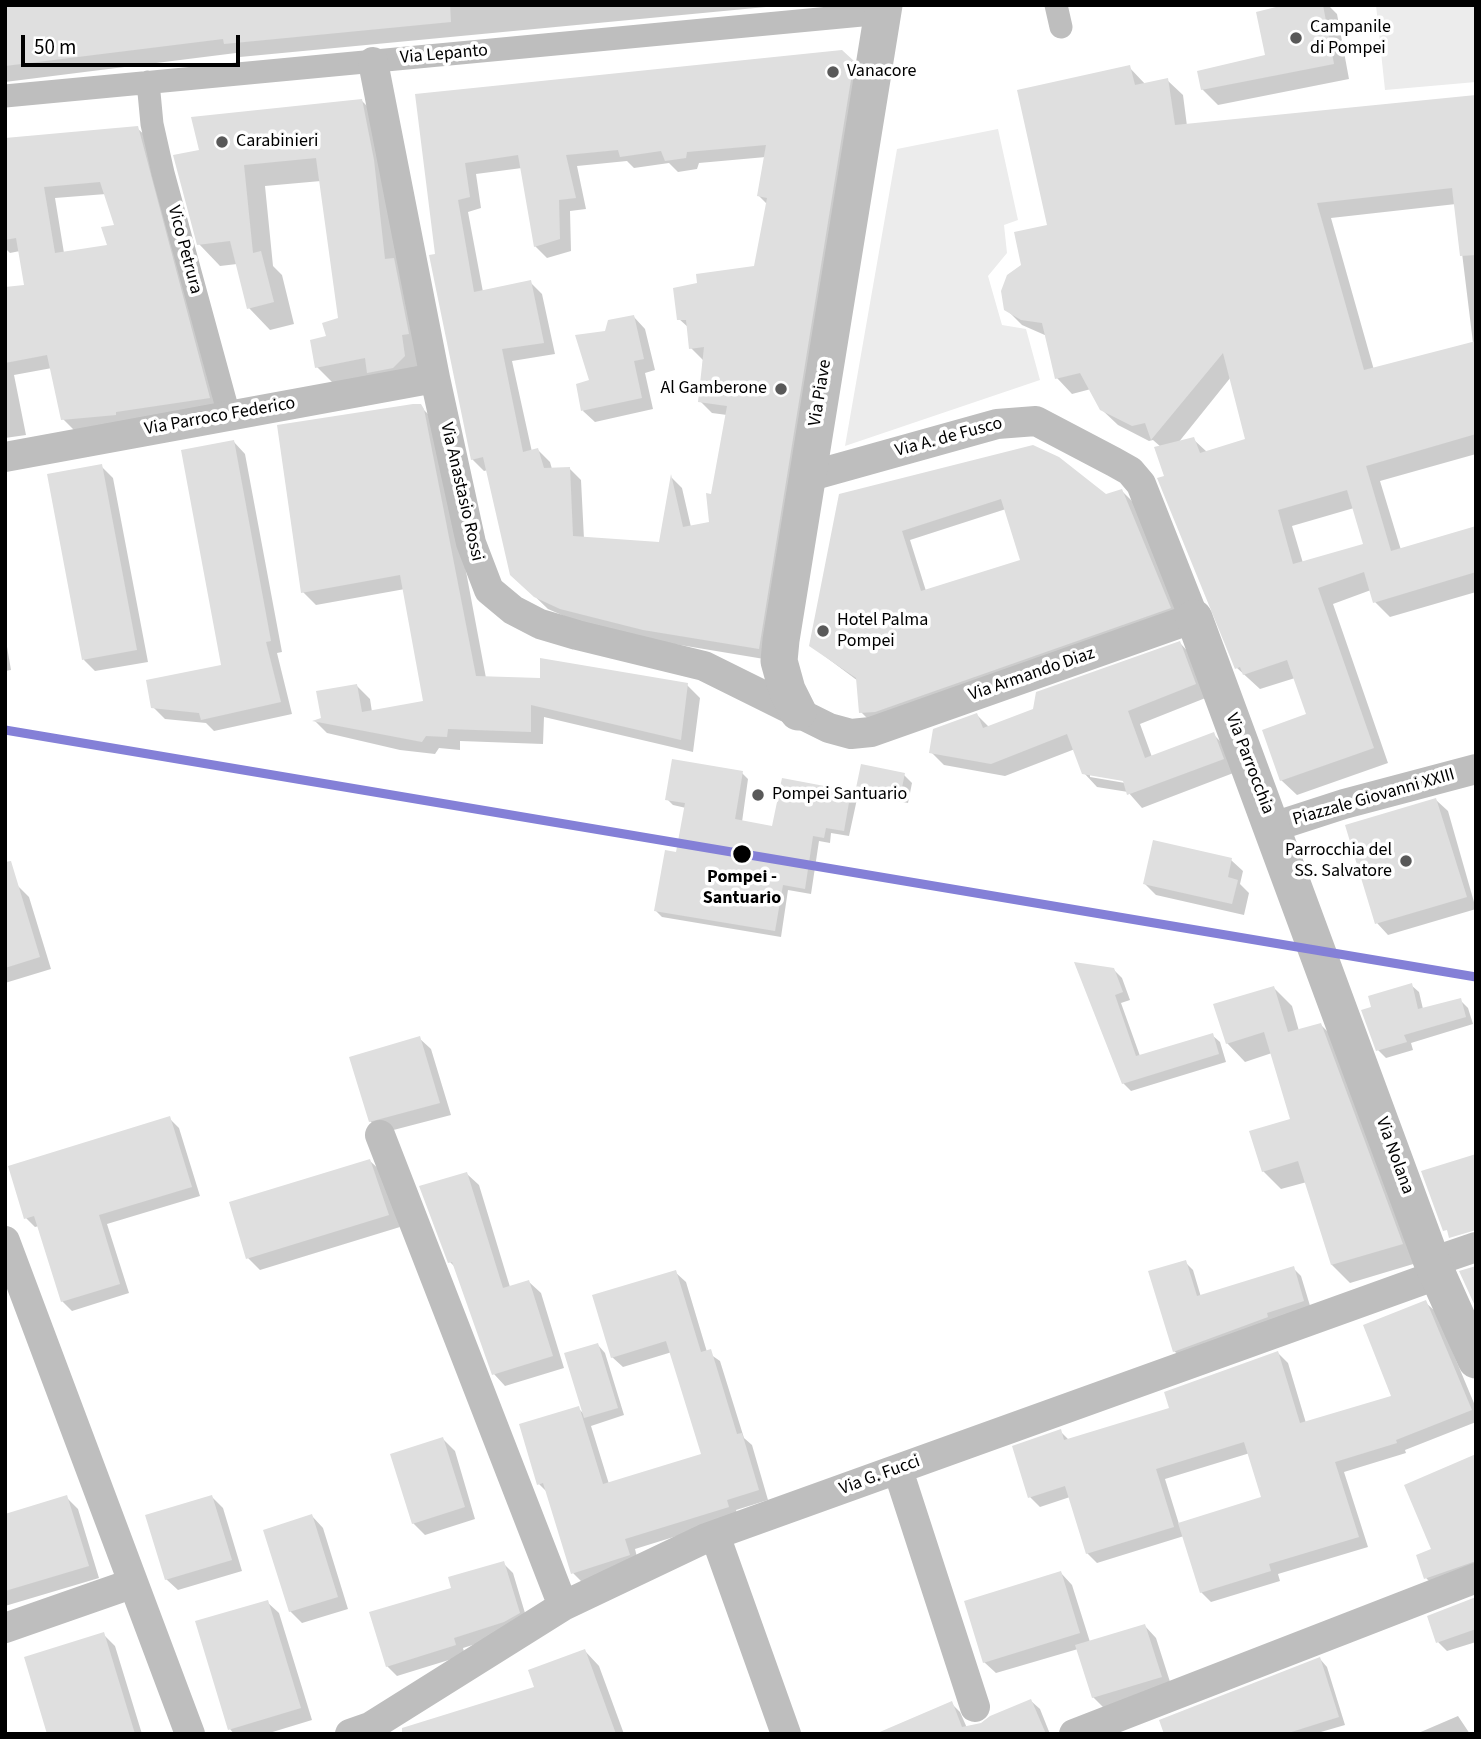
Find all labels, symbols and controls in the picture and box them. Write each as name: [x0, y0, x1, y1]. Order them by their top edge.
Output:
place label: Campanile di Pompei: [1310, 17, 1391, 60]
scale bar: [24, 21, 243, 65]
marker: Campanile di Pompei: [1288, 30, 1304, 46]
text: 50 m: [34, 32, 76, 62]
street label: Via Lepanto: [399, 40, 489, 70]
place label: Vanacore: [847, 61, 916, 83]
marker: Vanacore: [825, 64, 841, 80]
place label: Carabinieri: [236, 131, 318, 153]
marker: Carabinieri: [214, 134, 230, 150]
street label: Vico Petrura: [162, 204, 206, 296]
street label: Via Piave: [805, 358, 837, 428]
place label: Al Gamberone: [660, 378, 767, 400]
marker: Al Gamberone: [773, 381, 789, 397]
street label: Via Parroco Federico: [143, 393, 297, 441]
street label: Via A. de Fusco: [893, 413, 1005, 463]
street label: Via Anastasio Rossi: [435, 421, 487, 563]
place label: Hotel Palma Pompei: [837, 610, 928, 652]
marker: Hotel Palma Pompei: [815, 623, 831, 639]
street label: Via Armando Diaz: [966, 643, 1098, 707]
street label: Via Parrocchia: [1220, 711, 1278, 817]
street label: Piazzale Giovanni XXIII: [1291, 765, 1457, 831]
place label: Pompei Santuario: [772, 784, 907, 806]
marker: Pompei Santuario: [750, 787, 766, 803]
place label: Parrocchia del SS. Salvatore: [1285, 840, 1392, 882]
marker: Pompei - Santuario: [731, 843, 753, 865]
marker: Parrocchia del SS. Salvatore: [1398, 853, 1414, 869]
place label: Pompei - Santuario: [703, 867, 781, 910]
street label: Via Nolana: [1370, 1115, 1418, 1197]
street label: Via G. Fucci: [837, 1451, 923, 1501]

